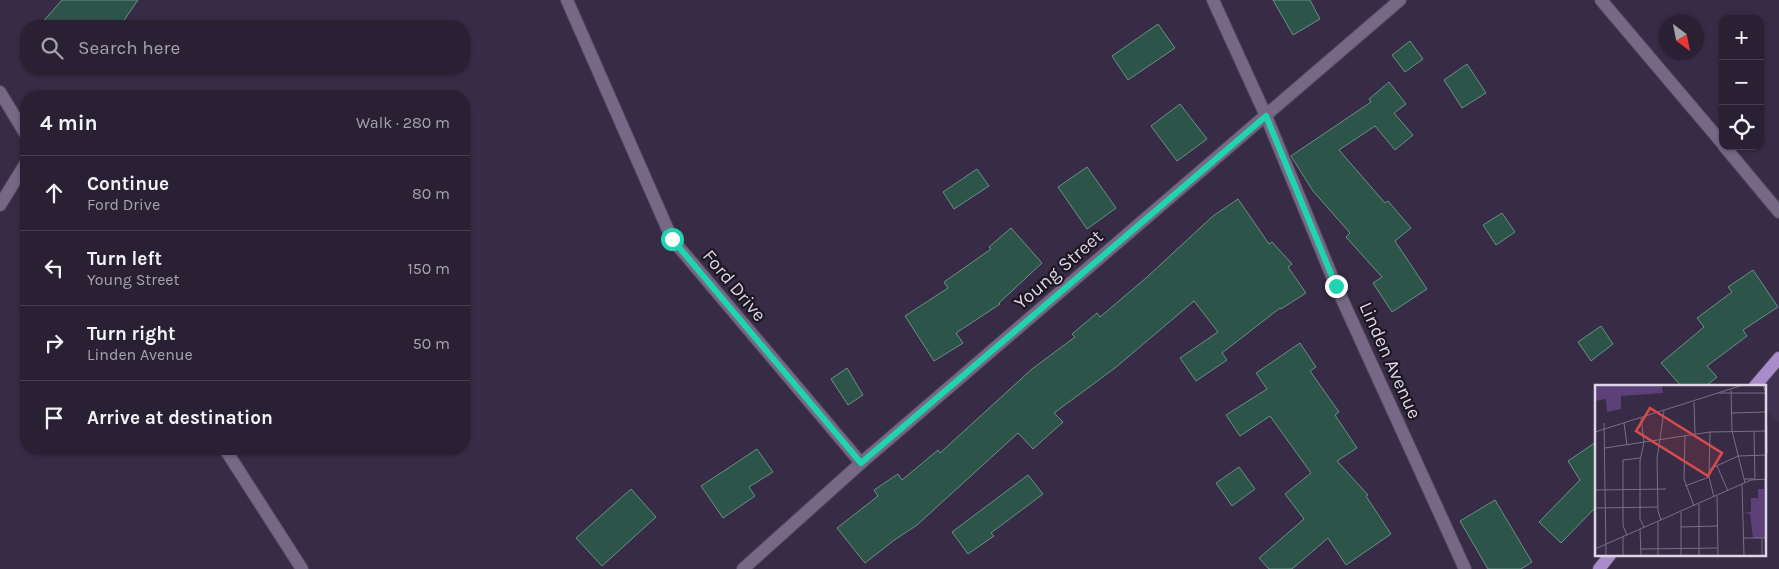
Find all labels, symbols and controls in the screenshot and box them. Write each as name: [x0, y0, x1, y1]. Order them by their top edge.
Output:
north arrow: [1659, 15, 1704, 60]
map controls: [1719, 15, 1764, 150]
button: +: [1719, 15, 1764, 60]
search box: [20, 20, 470, 75]
icon: search: [38, 34, 66, 62]
text: Search here: [78, 37, 180, 59]
button: −: [1719, 60, 1764, 105]
button: locate: [1719, 105, 1764, 150]
text: 4 min: [40, 111, 98, 135]
text: Walk · 280 m: [356, 113, 450, 132]
text: Continue: [87, 173, 169, 195]
icon: ahead: [40, 179, 68, 207]
text: 80 m: [412, 184, 450, 203]
text: Ford Drive: [87, 195, 160, 214]
street label: Young Street: [1010, 225, 1107, 314]
route start: [661, 228, 684, 251]
street label: Ford Drive: [698, 245, 771, 326]
text: Turn left: [87, 248, 162, 270]
icon: left: [40, 254, 68, 282]
text: 150 m: [407, 259, 450, 278]
text: Young Street: [87, 270, 180, 289]
route end: [1325, 275, 1348, 298]
street label: Linden Avenue: [1355, 299, 1426, 422]
text: Turn right: [87, 323, 176, 345]
icon: right: [40, 329, 68, 357]
text: 50 m: [413, 334, 450, 353]
text: Linden Avenue: [87, 345, 193, 364]
inset map: [1595, 385, 1766, 556]
icon: arrive: [40, 404, 68, 432]
text: Arrive at destination: [87, 407, 273, 429]

